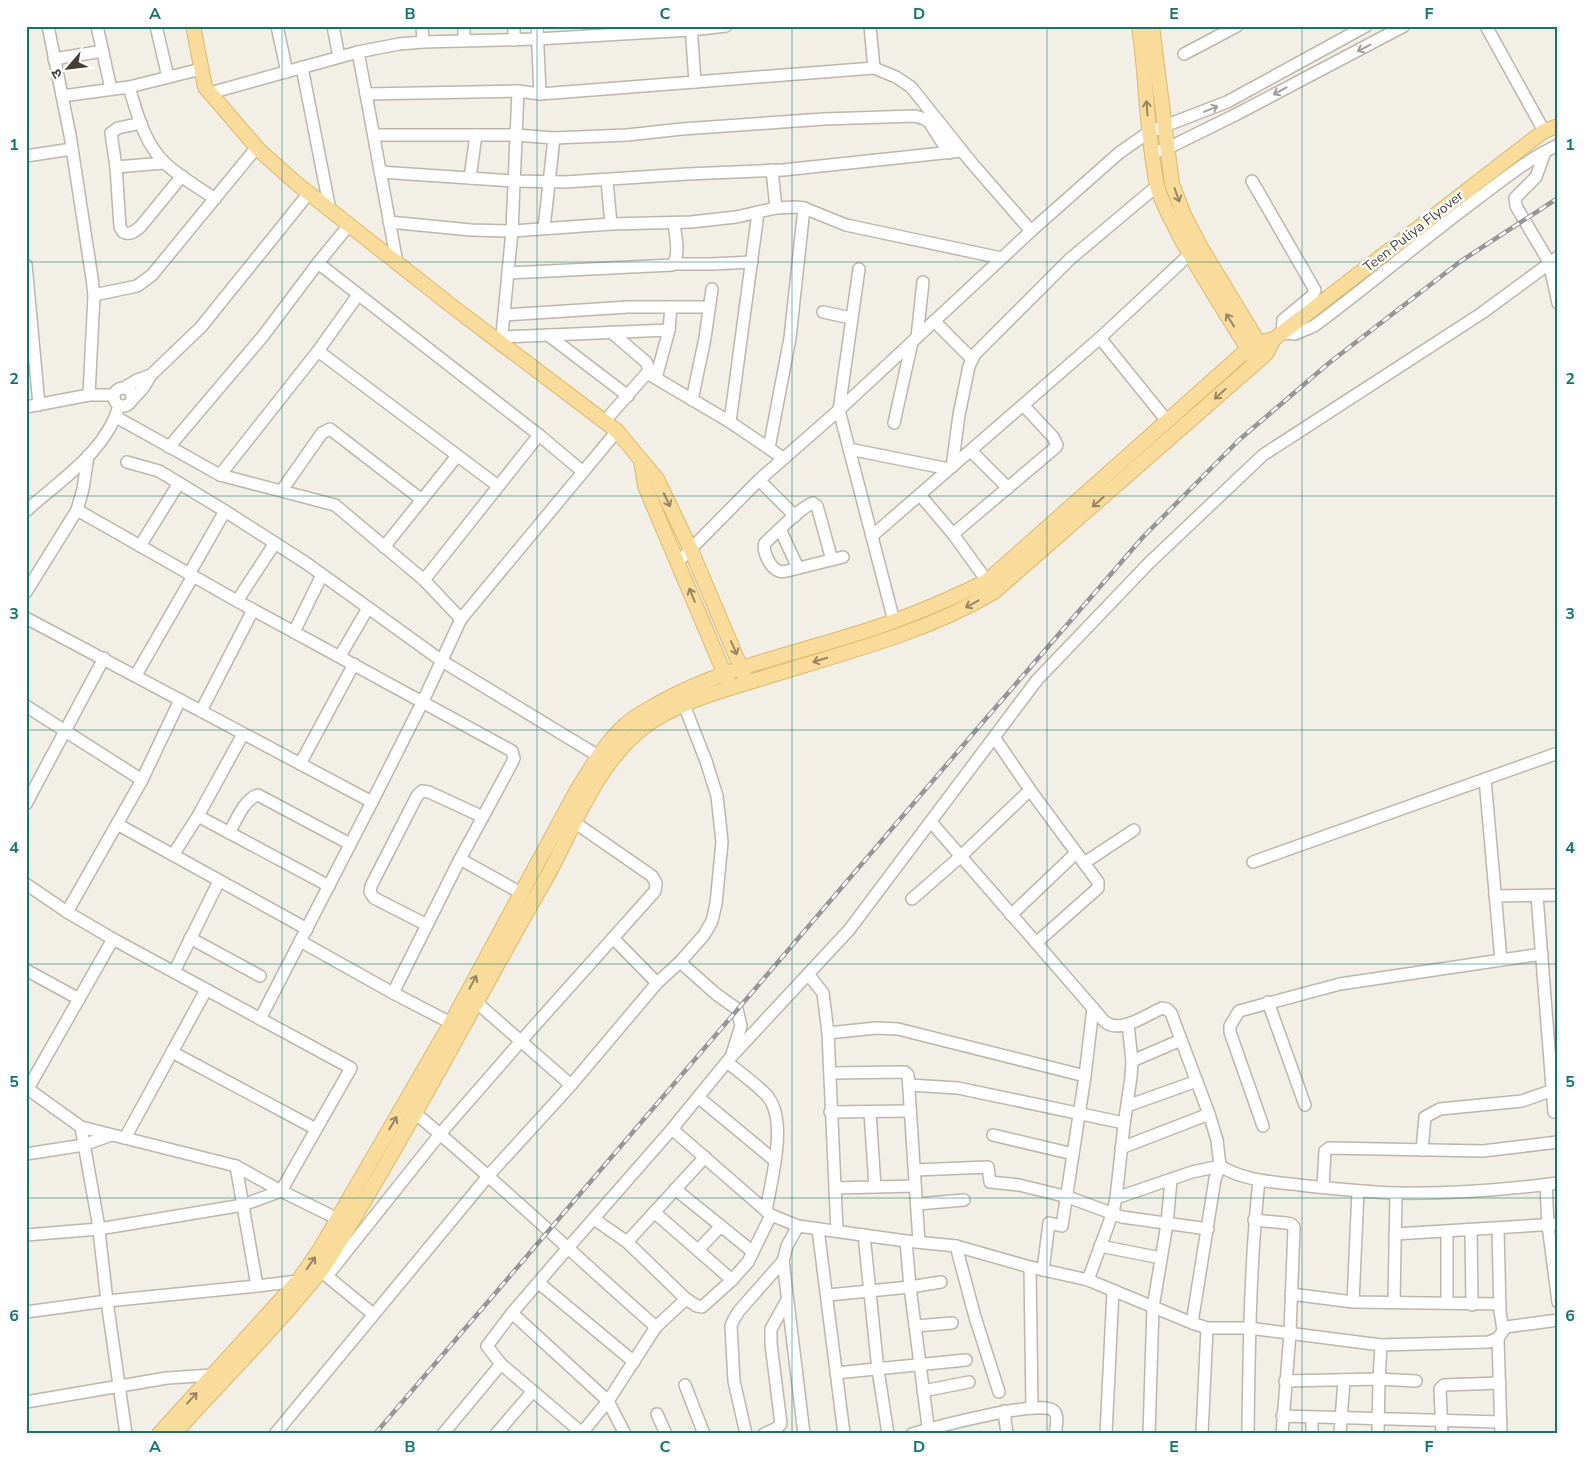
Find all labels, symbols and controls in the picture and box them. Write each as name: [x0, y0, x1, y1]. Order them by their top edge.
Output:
text: A: [149, 3, 161, 25]
text: B: [404, 3, 416, 25]
text: C: [660, 3, 671, 25]
text: D: [913, 3, 925, 25]
text: E: [1169, 3, 1179, 25]
text: F: [1425, 3, 1434, 25]
north arrow: [42, 42, 92, 92]
one-way arrow: [1357, 44, 1372, 53]
text: उ: [46, 65, 67, 82]
one-way arrow: [1273, 86, 1288, 96]
one-way arrow: [1143, 100, 1152, 116]
one-way arrow: [1203, 103, 1218, 113]
text: 1: [9, 134, 19, 156]
text: 1: [1565, 134, 1575, 156]
street label: Teen Puliya Flyover: [1359, 186, 1467, 276]
one-way arrow: [1173, 187, 1182, 202]
one-way arrow: [1225, 314, 1235, 328]
text: 2: [9, 368, 19, 390]
text: 2: [1565, 368, 1575, 390]
one-way arrow: [1213, 388, 1226, 400]
one-way arrow: [663, 492, 672, 507]
one-way arrow: [1091, 496, 1104, 507]
one-way arrow: [686, 588, 696, 603]
one-way arrow: [966, 600, 980, 610]
text: 3: [9, 603, 19, 625]
text: 3: [1565, 603, 1575, 625]
one-way arrow: [729, 640, 739, 655]
one-way arrow: [813, 656, 828, 665]
text: 4: [9, 837, 19, 859]
text: 4: [1565, 837, 1575, 859]
one-way arrow: [468, 974, 478, 989]
text: 5: [9, 1071, 19, 1093]
text: 5: [1565, 1071, 1575, 1093]
one-way arrow: [389, 1117, 399, 1131]
one-way arrow: [306, 1256, 316, 1270]
text: 6: [9, 1305, 19, 1327]
text: 6: [1565, 1305, 1575, 1327]
one-way arrow: [186, 1392, 198, 1405]
text: A: [149, 1436, 161, 1458]
text: B: [404, 1436, 416, 1458]
text: C: [660, 1436, 671, 1458]
text: D: [913, 1436, 925, 1458]
text: E: [1169, 1436, 1179, 1458]
text: F: [1425, 1436, 1434, 1458]

